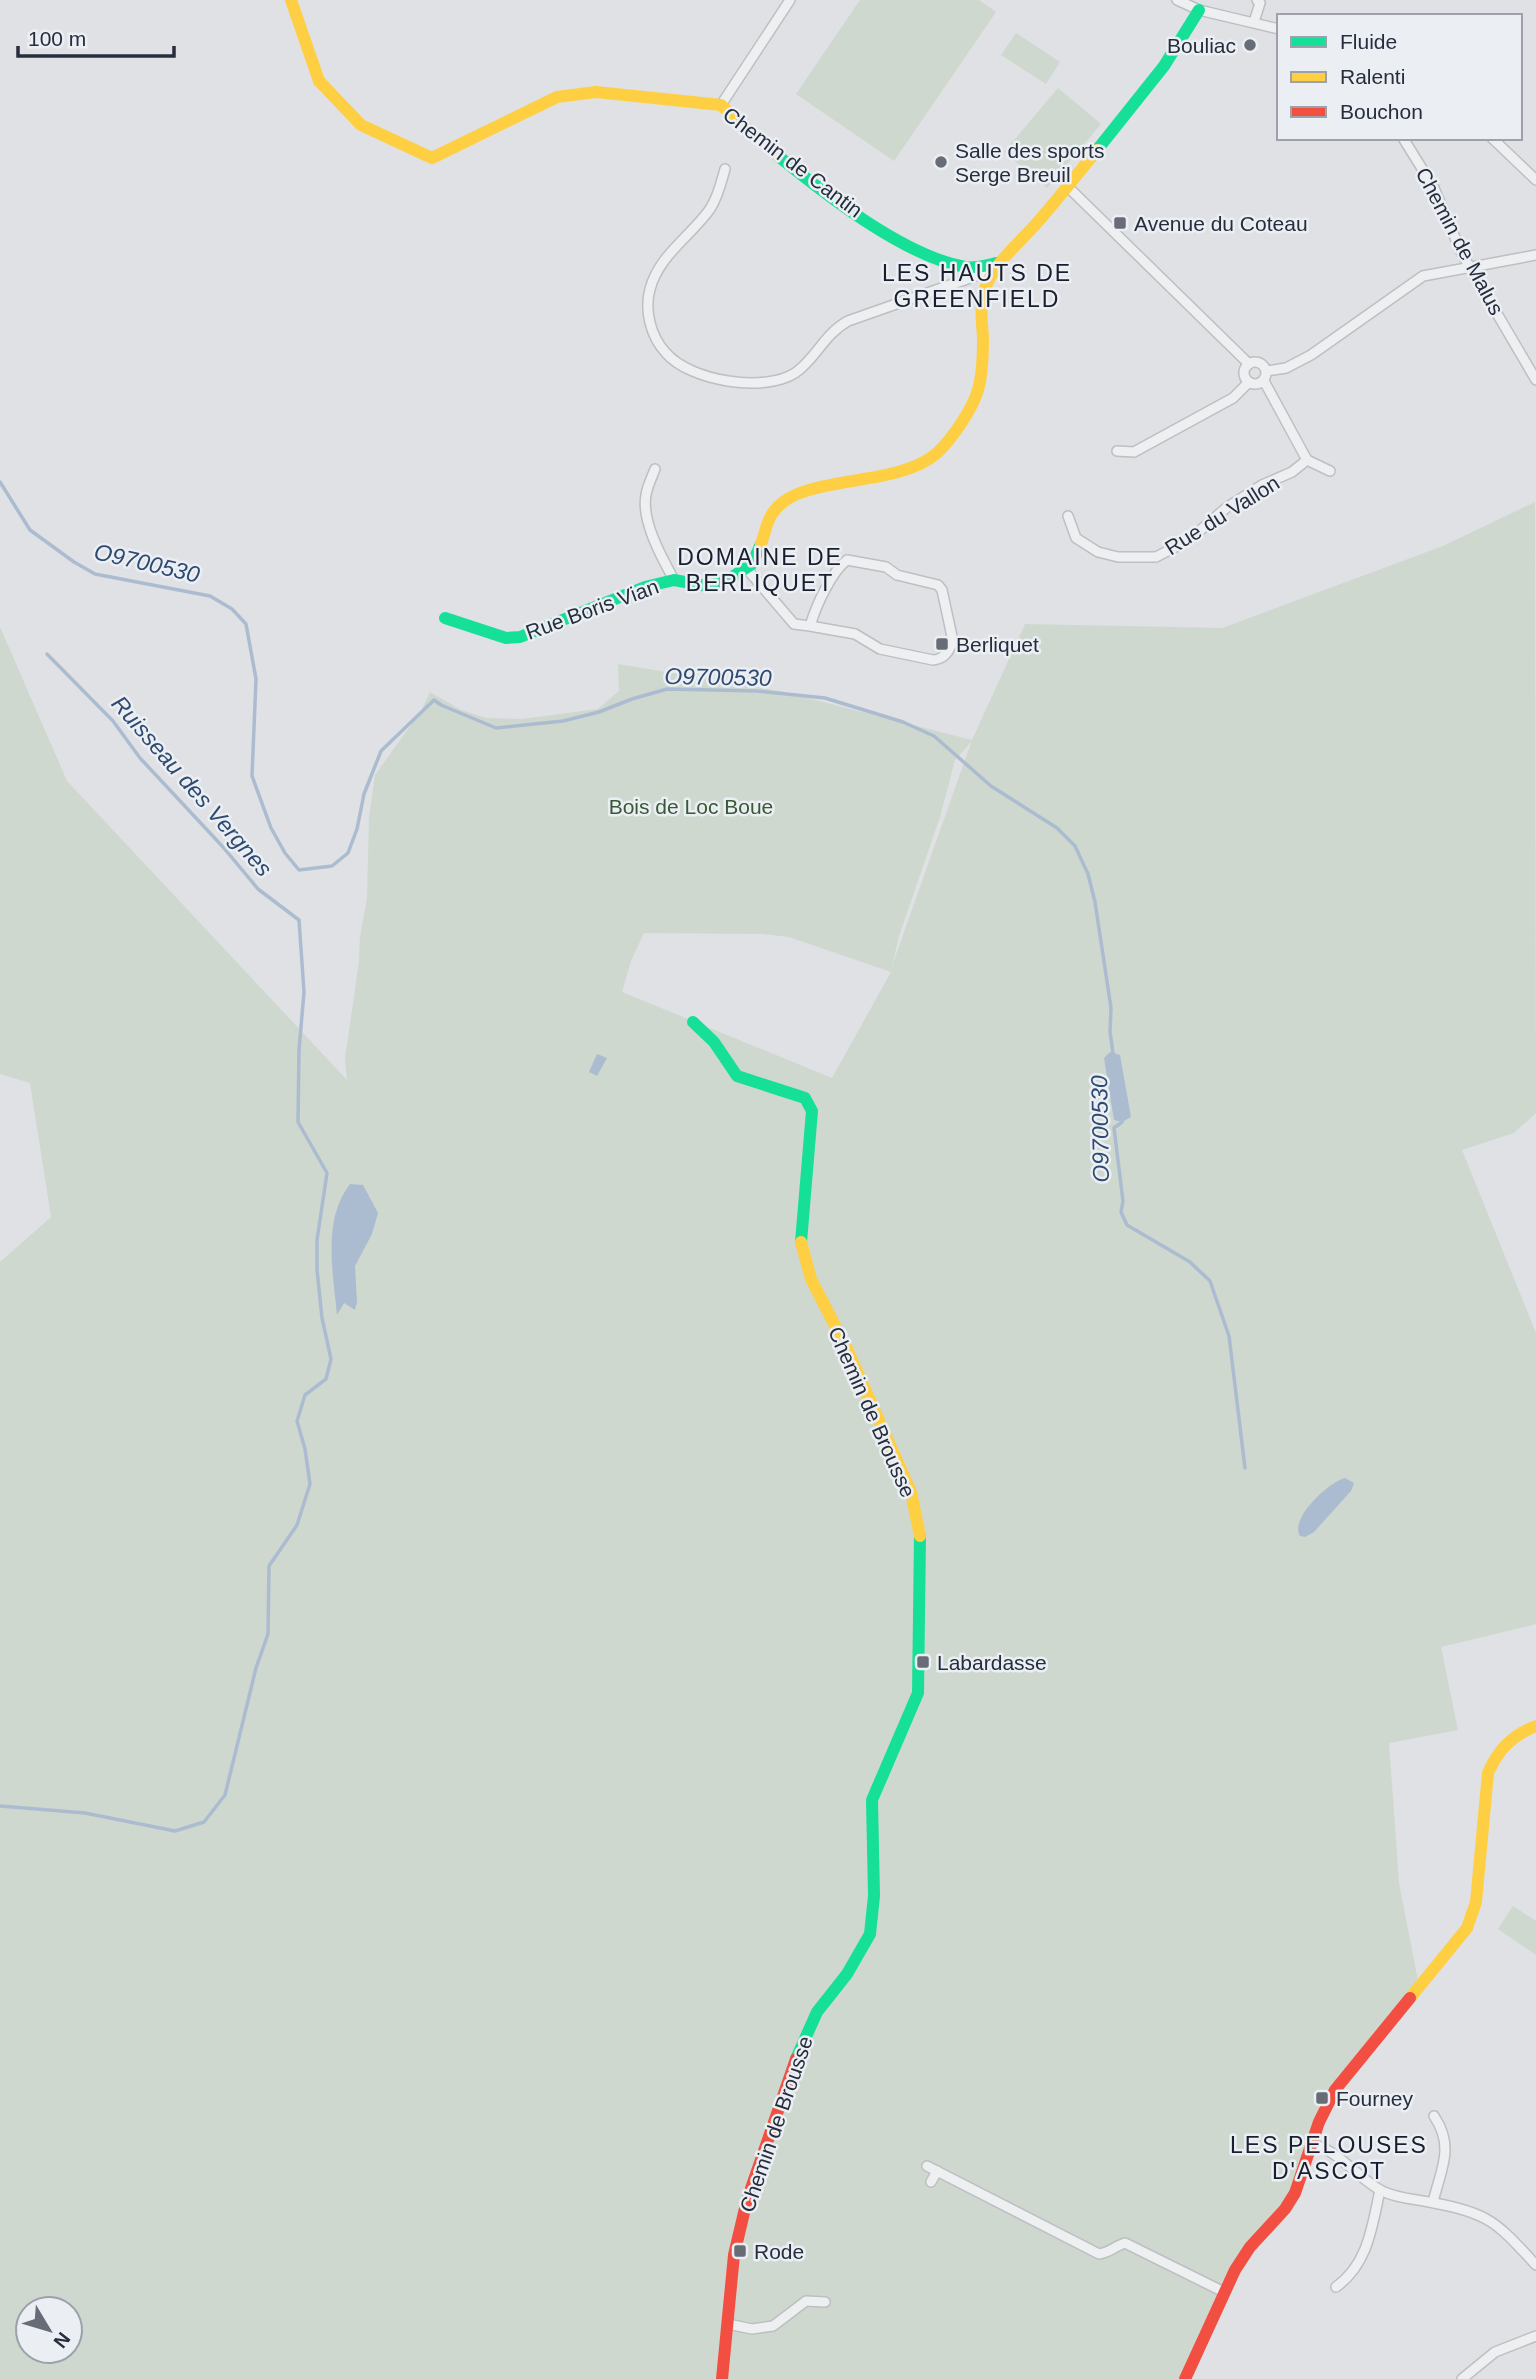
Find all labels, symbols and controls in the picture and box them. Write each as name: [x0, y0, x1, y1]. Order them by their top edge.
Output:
scale bar: [18, 14, 173, 58]
legend: [1277, 14, 1522, 140]
text: 100 m: [28, 27, 86, 50]
text: Fluide: [1340, 30, 1397, 53]
place label: Bouliac: [1167, 34, 1236, 57]
marker: Bouliac: [1242, 37, 1258, 53]
text: Ralenti: [1340, 65, 1405, 88]
text: Bouchon: [1340, 100, 1423, 123]
street label: Chemin de Cantin: [719, 102, 867, 222]
place label: Salle des sports Serge Breuil: [955, 139, 1104, 186]
marker: Salle des sports Serge Breuil: [933, 154, 949, 170]
street label: Chemin de Malus: [1411, 163, 1509, 319]
place label: Avenue du Coteau: [1134, 212, 1308, 235]
marker: Avenue du Coteau: [1112, 215, 1128, 231]
district label: LES HAUTS DE GREENFIELD: [882, 260, 1072, 312]
street label: Rue du Vallon: [1161, 471, 1283, 559]
water label: O9700530: [92, 538, 202, 588]
district label: DOMAINE DE BERLIQUET: [677, 544, 843, 596]
street label: Rue Boris Vian: [522, 574, 662, 644]
place label: Berliquet: [956, 633, 1039, 656]
marker: Berliquet: [934, 636, 950, 652]
water label: O9700530: [664, 663, 772, 691]
water label: Ruisseau des Vergnes: [107, 690, 278, 882]
park label: Bois de Loc Boue: [609, 795, 773, 818]
water label: O9700530: [1086, 1075, 1114, 1183]
street label: Chemin de Brousse: [824, 1323, 920, 1501]
place label: Labardasse: [937, 1651, 1047, 1674]
marker: Labardasse: [915, 1654, 931, 1670]
street label: Chemin de Brousse: [735, 2033, 817, 2215]
place label: Fourney: [1336, 2087, 1414, 2110]
marker: Fourney: [1314, 2090, 1330, 2106]
district label: LES PELOUSES D'ASCOT: [1230, 2132, 1428, 2184]
place label: Rode: [754, 2240, 804, 2263]
marker: Rode: [732, 2243, 748, 2259]
north arrow: [14, 2295, 84, 2365]
text: N: [50, 2328, 75, 2352]

